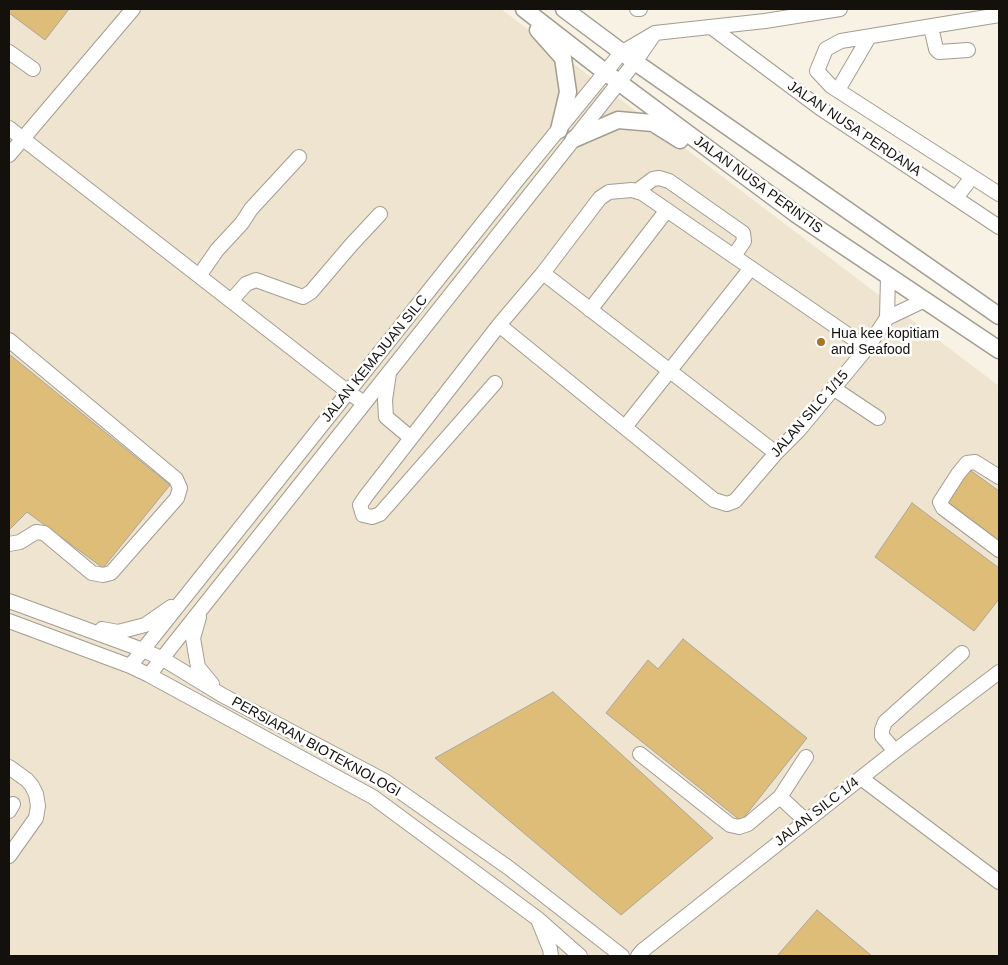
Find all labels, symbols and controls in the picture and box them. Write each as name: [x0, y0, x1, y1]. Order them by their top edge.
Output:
street label: JALAN NUSA PERDANA: [784, 78, 924, 180]
street label: JALAN NUSA PERINTIS: [690, 133, 826, 237]
street label: JALAN KEMAJUAN SILC: [319, 292, 431, 426]
place label: Hua kee kopitiam and Seafood: [831, 326, 939, 358]
marker: Hua kee kopitiam and Seafood: [815, 336, 827, 348]
street label: JALAN SILC 1/15: [768, 367, 852, 461]
street label: PERSIARAN BIOTEKNOLOGI: [229, 693, 403, 801]
street label: JALAN SILC 1/4: [772, 774, 862, 850]

